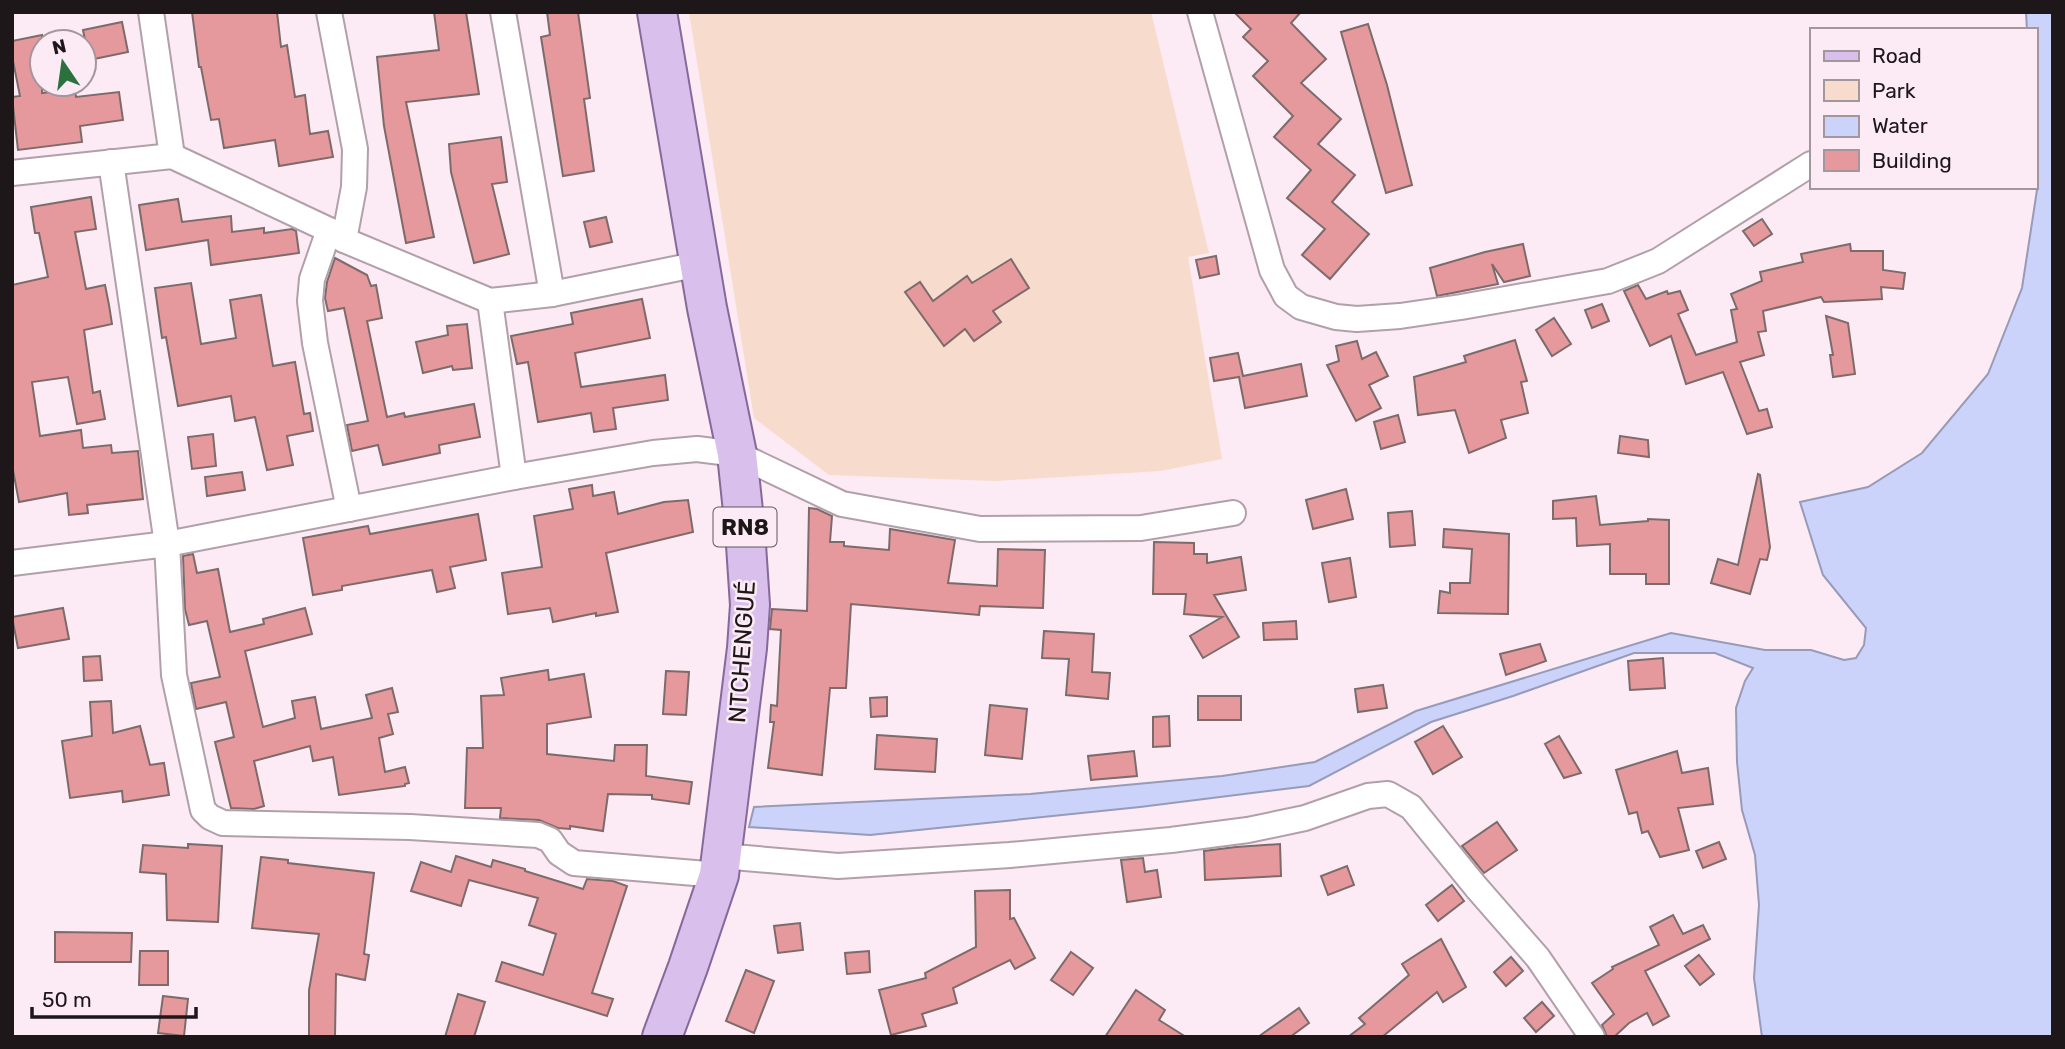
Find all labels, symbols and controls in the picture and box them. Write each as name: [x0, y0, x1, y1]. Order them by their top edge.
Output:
north arrow: [28, 28, 98, 98]
legend: [1810, 28, 2037, 189]
text: N: [50, 34, 69, 60]
text: Road: [1872, 43, 1922, 68]
text: Park: [1872, 78, 1916, 103]
text: Water: [1872, 113, 1928, 138]
text: Building: [1872, 148, 1952, 173]
road number: RN8: [714, 508, 776, 547]
street label: NTCHENGUÉ: [723, 580, 761, 724]
scale bar: [32, 976, 196, 1020]
text: 50 m: [42, 987, 92, 1012]

